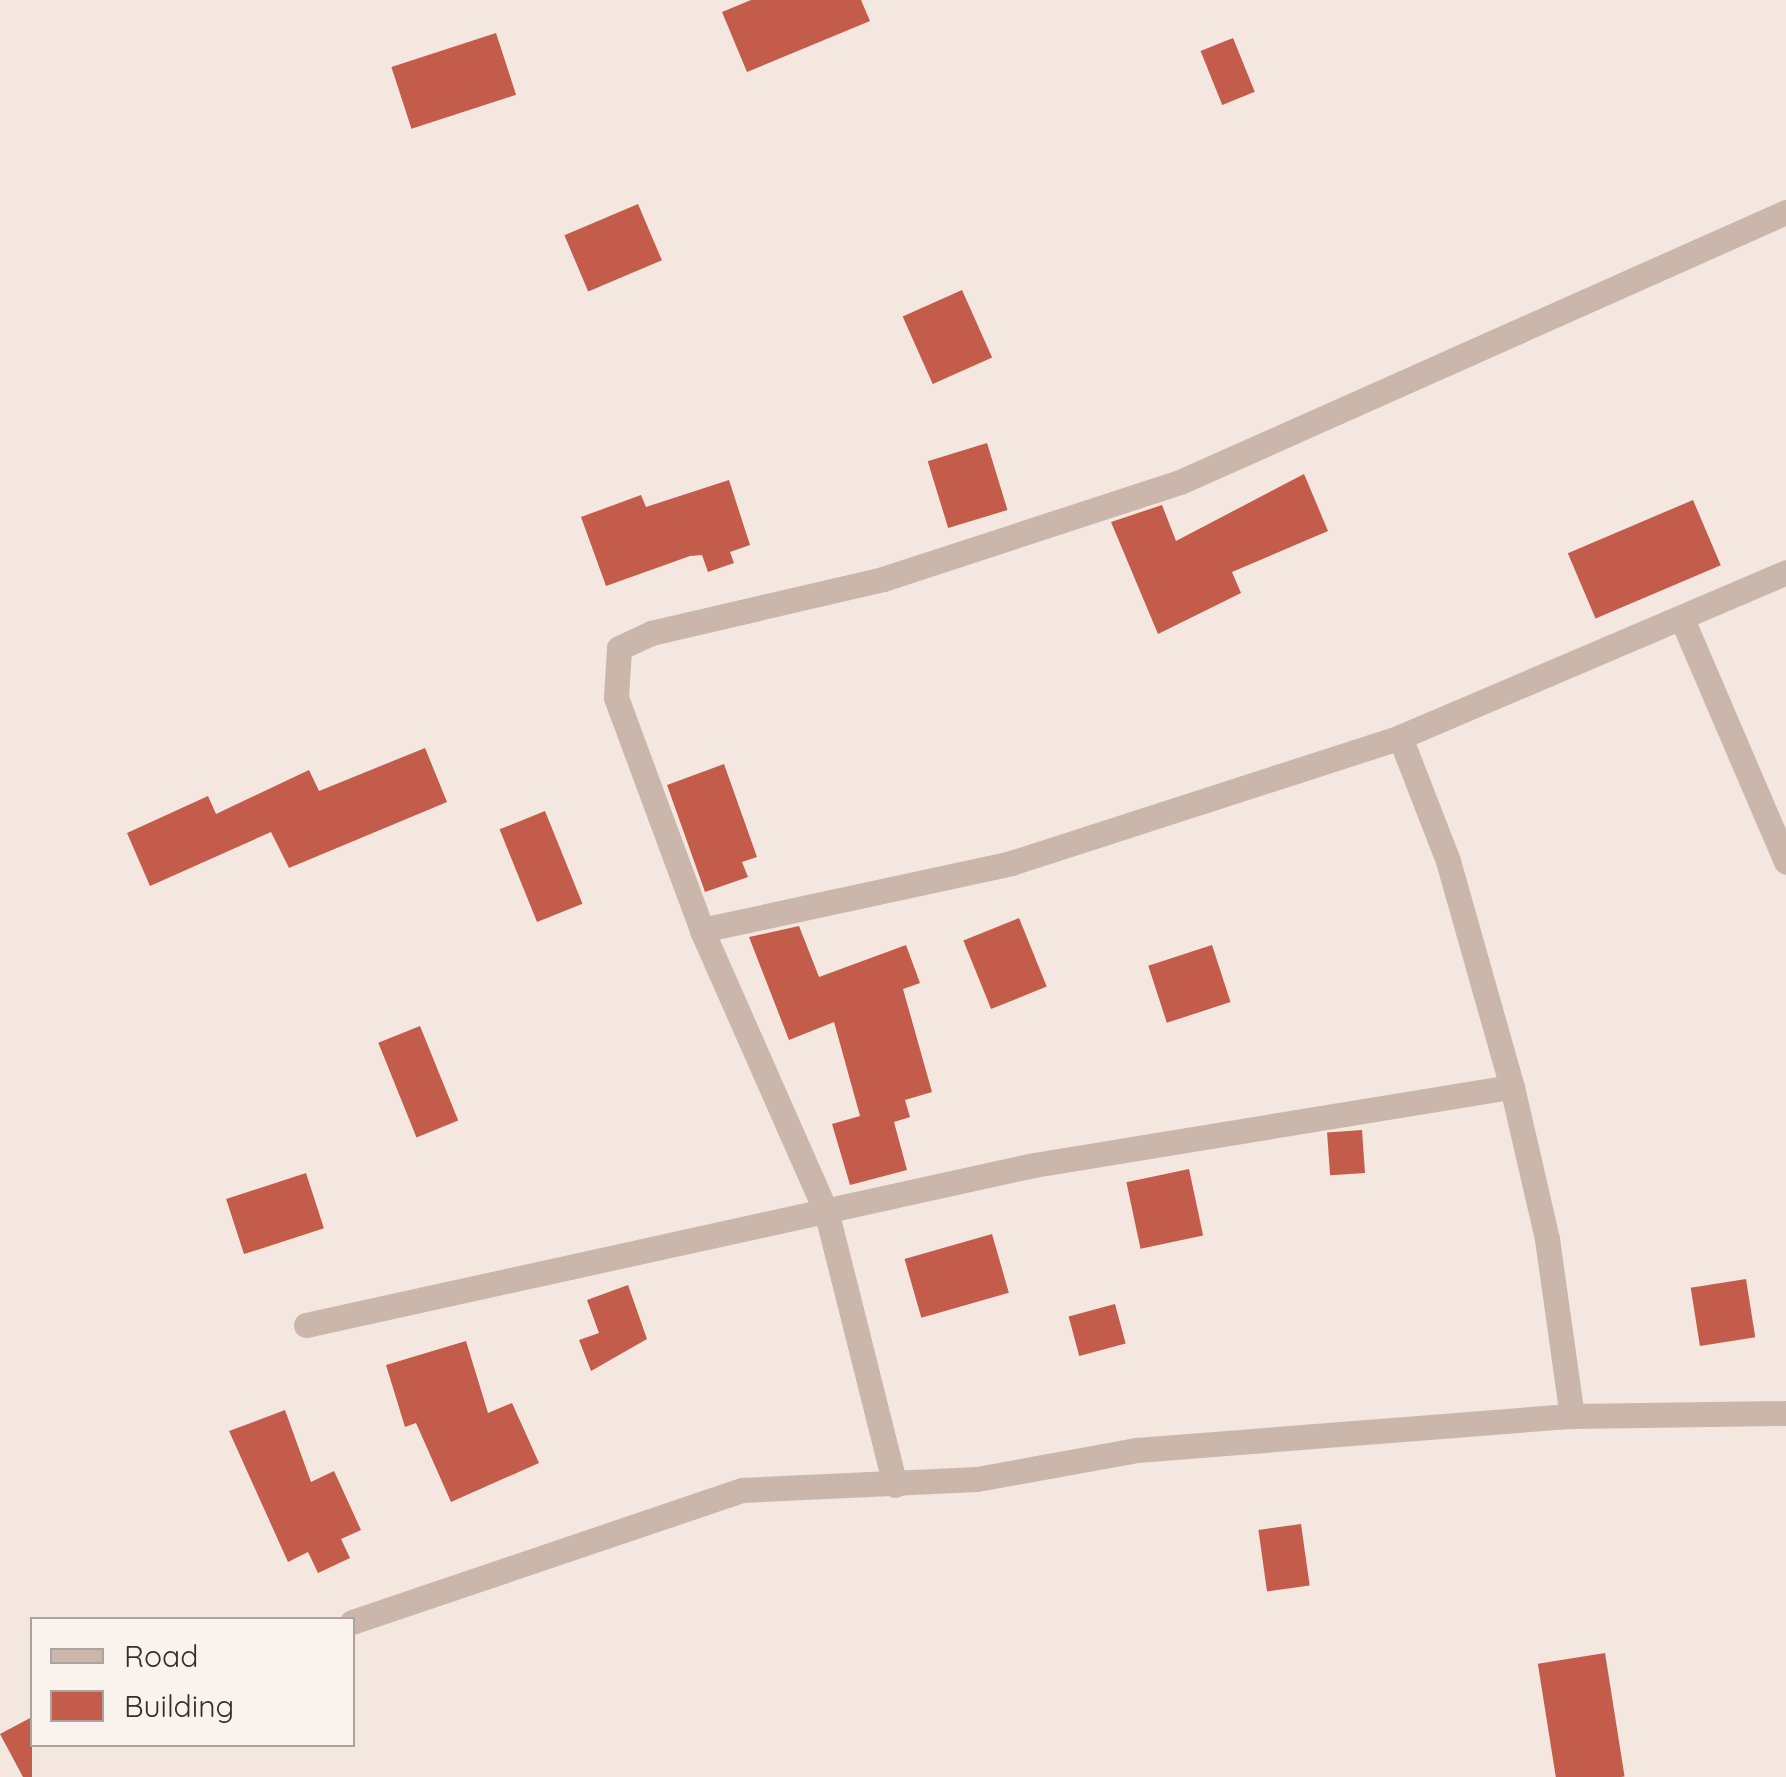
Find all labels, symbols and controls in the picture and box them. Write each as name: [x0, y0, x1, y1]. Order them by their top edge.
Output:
legend: [30, 1617, 355, 1747]
text: Road: [124, 1637, 198, 1675]
text: Building: [124, 1687, 234, 1725]

